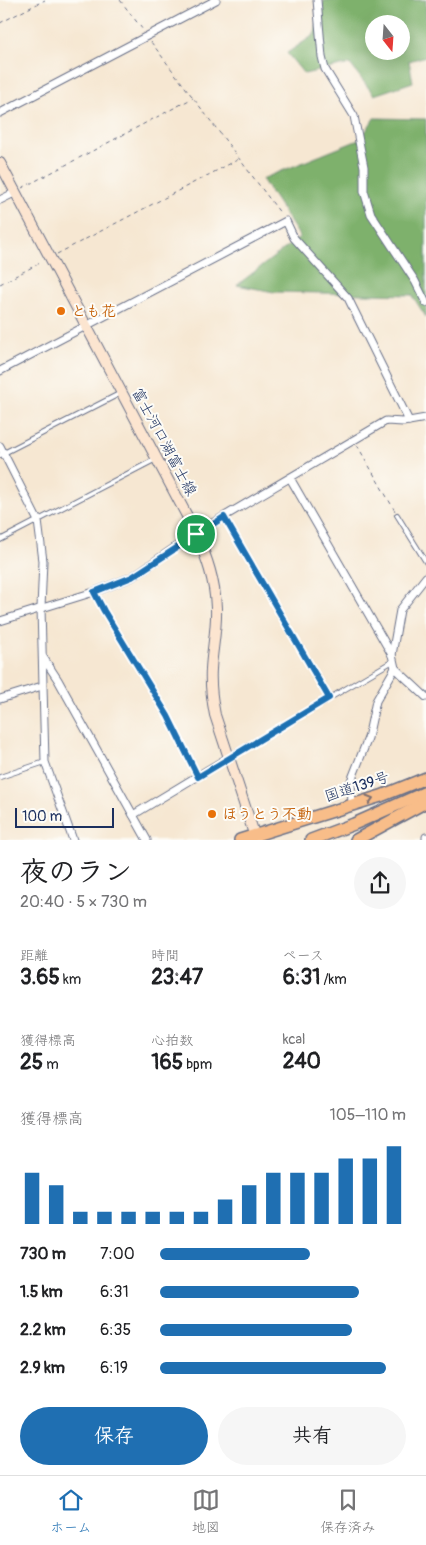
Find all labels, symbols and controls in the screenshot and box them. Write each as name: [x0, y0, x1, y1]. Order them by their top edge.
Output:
north arrow: [365, 15, 410, 60]
map controls: [365, 15, 410, 60]
place label: とも花: [71, 302, 116, 321]
marker: とも花: [55, 305, 67, 317]
street label: 富士河口湖富士線: [127, 385, 201, 499]
pin: [175, 513, 217, 555]
icon: arrive: [182, 520, 210, 548]
street label: 国道139号: [322, 768, 392, 806]
one-way arrow: [366, 795, 374, 805]
scale bar: [15, 805, 114, 828]
place label: ほうとう不動: [222, 805, 312, 824]
text: 100 m: [22, 808, 62, 825]
marker: ほうとう不動: [206, 808, 218, 820]
text: 夜のラン: [20, 855, 132, 890]
button: share: [354, 857, 406, 909]
text: 20:40 · 5 × 730 m: [20, 892, 147, 912]
text: 距離: [20, 947, 48, 964]
text: 時間: [151, 947, 179, 964]
text: ペース: [283, 947, 324, 964]
text: 3.65: [20, 964, 60, 991]
text: 23:47: [151, 964, 203, 991]
text: 6:31: [283, 964, 320, 991]
text: km: [60, 971, 81, 988]
text: /km: [320, 971, 347, 988]
text: kcal: [283, 1031, 305, 1048]
text: 獲得標高: [20, 1032, 76, 1049]
text: 心拍数: [151, 1032, 193, 1049]
text: 240: [283, 1048, 321, 1075]
text: 25: [20, 1049, 43, 1076]
text: 165: [151, 1049, 183, 1076]
text: m: [43, 1056, 59, 1073]
text: bpm: [183, 1056, 212, 1073]
text: 105–110 m: [330, 1105, 406, 1125]
text: 獲得標高: [20, 1109, 84, 1129]
text: 730 m: [20, 1244, 66, 1264]
text: 7:00: [100, 1244, 135, 1264]
text: 1.5 km: [20, 1282, 63, 1302]
text: 6:31: [100, 1282, 129, 1302]
text: 2.2 km: [20, 1320, 66, 1340]
text: 6:35: [100, 1320, 131, 1340]
text: 2.9 km: [20, 1358, 65, 1378]
text: 6:19: [100, 1358, 128, 1378]
button: 保存: [20, 1407, 208, 1465]
button: 共有: [218, 1407, 406, 1465]
tab: ホーム: [50, 1486, 92, 1536]
tab: 地図: [192, 1486, 220, 1536]
tab: 保存済み: [320, 1486, 376, 1536]

